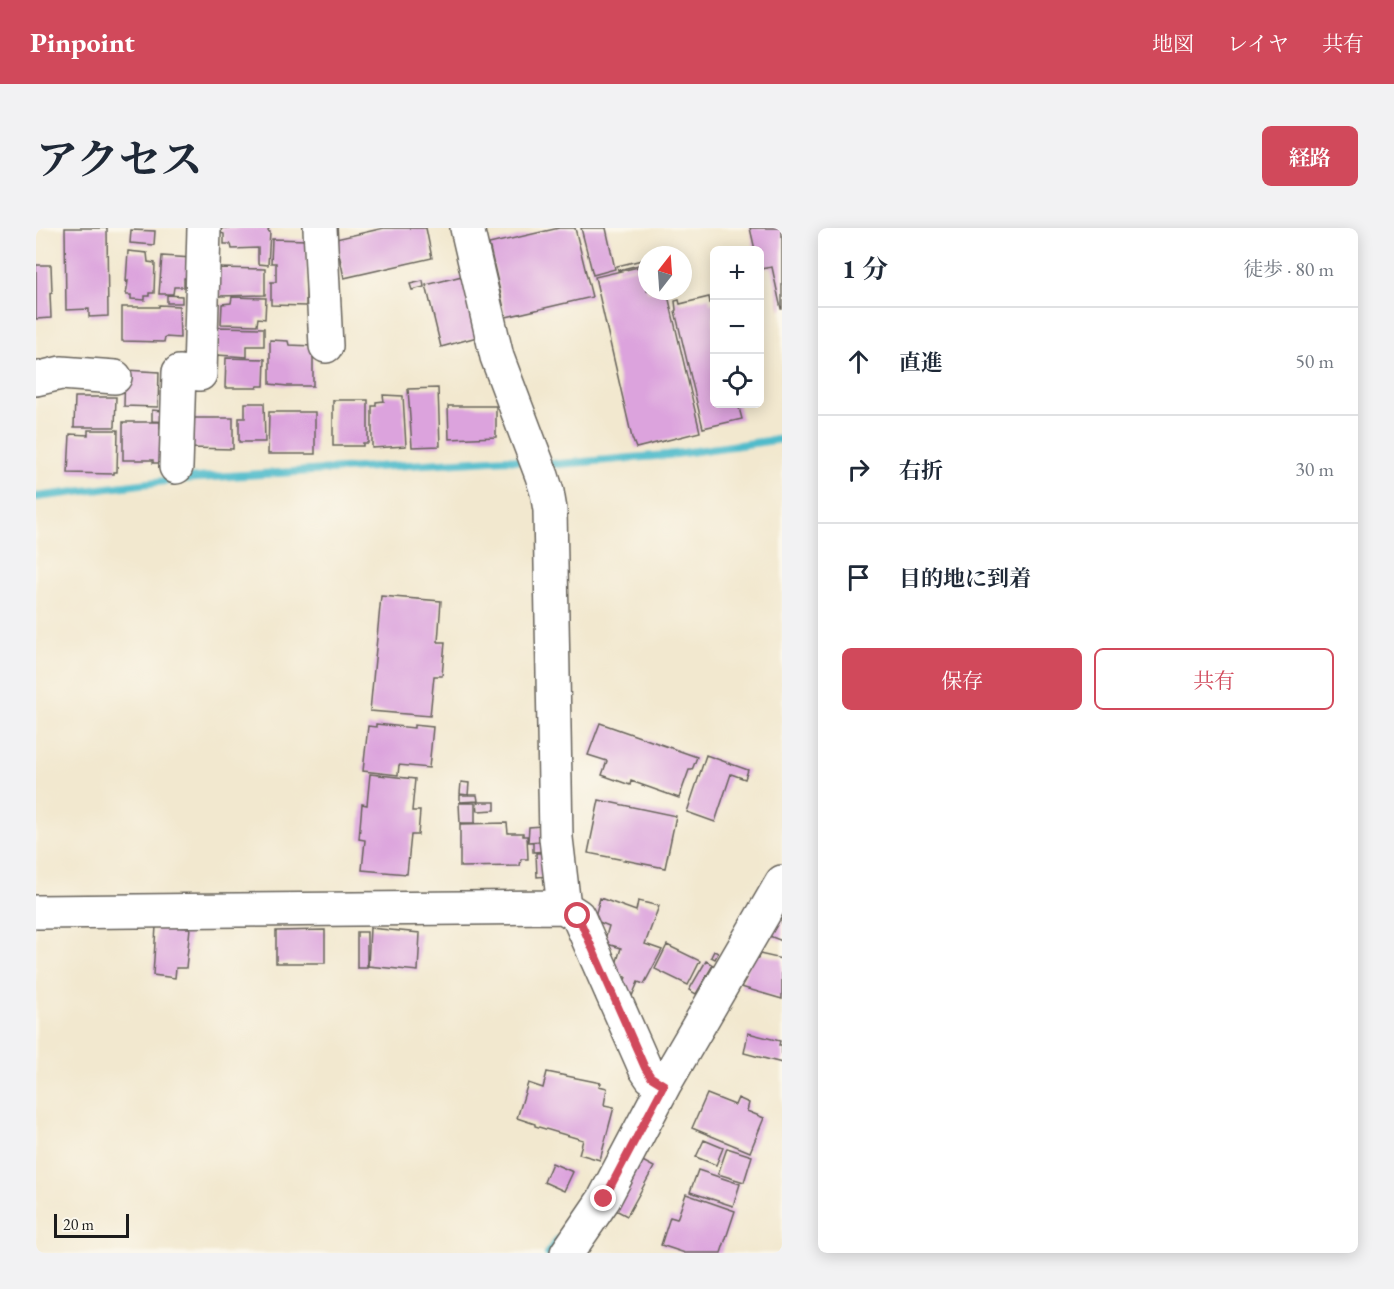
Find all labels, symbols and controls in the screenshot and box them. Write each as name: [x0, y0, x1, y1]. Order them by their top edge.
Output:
text: Pinpoint: [30, 24, 135, 60]
text: 地図: [1152, 30, 1194, 57]
text: レイヤ: [1227, 30, 1289, 57]
text: 共有: [1322, 30, 1364, 57]
button: 経路: [1262, 126, 1358, 186]
text: アクセス: [36, 132, 203, 187]
north arrow: [638, 246, 692, 300]
map controls: [710, 246, 764, 408]
button: +: [710, 246, 764, 300]
text: 1 分: [842, 252, 888, 286]
text: 徒歩 · 80 m: [1243, 256, 1334, 282]
button: −: [710, 300, 764, 354]
icon: ahead: [842, 345, 875, 378]
text: 直進: [899, 348, 943, 377]
text: 50 m: [1295, 348, 1334, 374]
button: locate: [710, 354, 764, 408]
icon: right: [842, 453, 875, 486]
text: 右折: [899, 456, 943, 485]
text: 30 m: [1295, 456, 1334, 482]
icon: arrive: [842, 561, 875, 594]
text: 目的地に到着: [899, 564, 1031, 593]
button: 保存: [842, 648, 1082, 710]
button: 共有: [1094, 648, 1334, 710]
route start: [564, 902, 590, 928]
route end: [590, 1185, 616, 1211]
scale bar: [54, 1211, 129, 1238]
text: 20 m: [63, 1214, 94, 1235]

